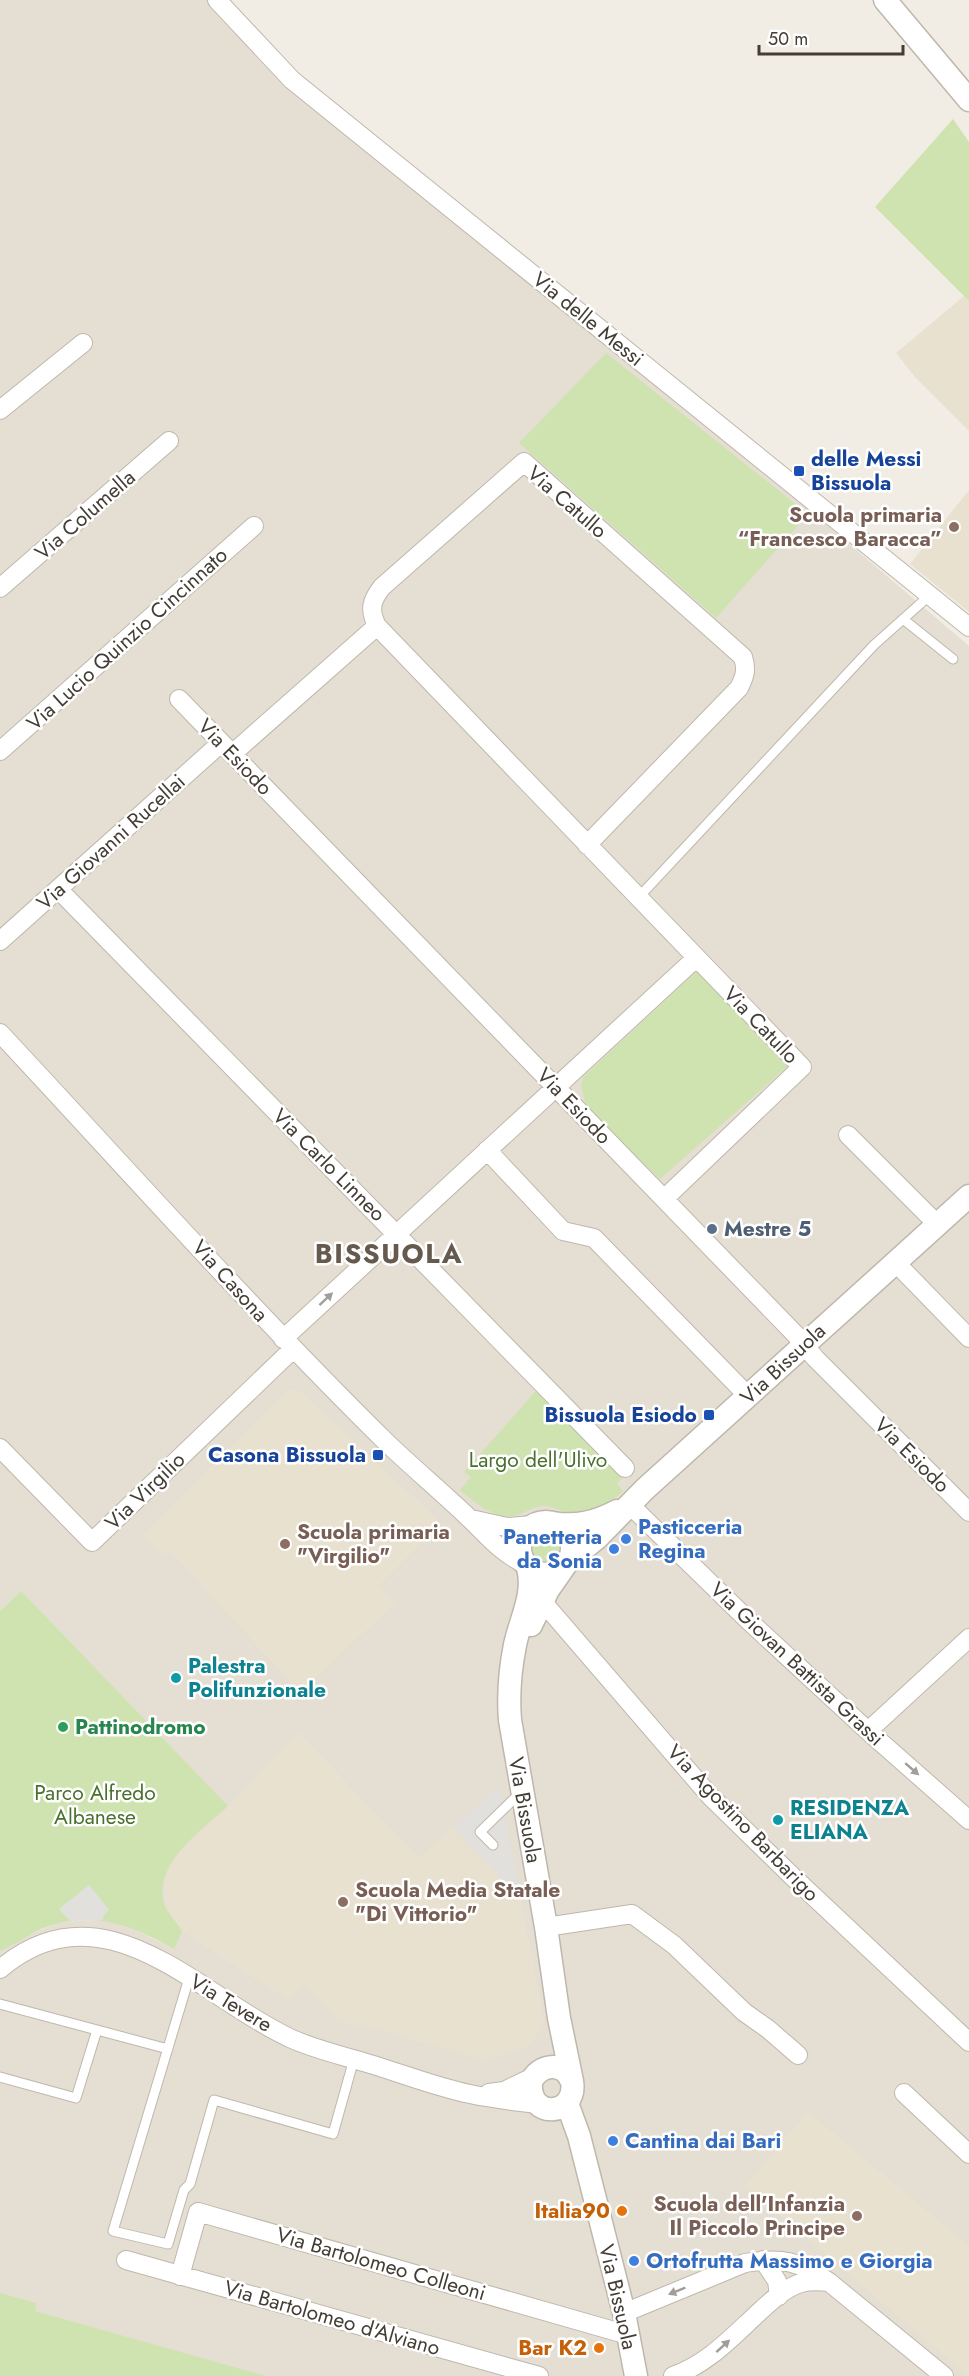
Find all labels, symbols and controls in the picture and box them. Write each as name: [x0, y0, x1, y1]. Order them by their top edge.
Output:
scale bar: [759, 18, 903, 56]
text: 50 m: [768, 26, 808, 52]
street label: Via delle Messi: [526, 265, 650, 373]
place label: delle Messi Bissuola: [811, 444, 921, 498]
street label: Via Catullo: [520, 459, 614, 545]
street label: Via Columella: [28, 463, 142, 567]
marker: delle Messi Bissuola: [792, 464, 806, 478]
place label: Scuola primaria “Francesco Baracca”: [737, 500, 942, 554]
marker: Scuola primaria “Francesco Baracca”: [947, 520, 961, 534]
street label: Via Lucio Quinzio Cincinnato: [20, 541, 234, 737]
street label: Via Esiodo: [191, 712, 279, 802]
street label: Via Giovanni Rucellai: [30, 767, 192, 917]
street label: Via Catullo: [716, 980, 806, 1070]
street label: Via Esiodo: [530, 1061, 618, 1151]
street label: Via Carlo Linneo: [266, 1102, 392, 1228]
place label: Mestre 5: [724, 1214, 811, 1244]
marker: Mestre 5: [705, 1222, 719, 1236]
street label: Via Casona: [185, 1233, 275, 1329]
district label: BISSUOLA: [315, 1234, 463, 1273]
one-way arrow: [318, 1292, 333, 1306]
street label: Via Bissuola: [734, 1316, 832, 1412]
place label: Bissuola Esiodo: [545, 1400, 697, 1430]
marker: Bissuola Esiodo: [702, 1408, 716, 1422]
street label: Via Esiodo: [867, 1410, 957, 1500]
place label: Casona Bissuola: [208, 1440, 366, 1470]
street label: Via Virgilio: [98, 1445, 192, 1537]
park label: Largo dell'Ulivo: [469, 1445, 607, 1475]
marker: Casona Bissuola: [371, 1448, 385, 1462]
place label: Pasticceria Regina: [638, 1512, 742, 1566]
place label: Scuola primaria "Virgilio": [297, 1517, 450, 1571]
place label: Panetteria da Sonia: [503, 1522, 602, 1576]
marker: Pasticceria Regina: [619, 1532, 633, 1546]
marker: Scuola primaria "Virgilio": [278, 1537, 292, 1551]
marker: Panetteria da Sonia: [607, 1542, 621, 1556]
street label: Via Giovan Battista Grassi: [703, 1575, 891, 1753]
place label: Palestra Polifunzionale: [188, 1651, 326, 1705]
marker: Palestra Polifunzionale: [169, 1671, 183, 1685]
place label: Pattinodromo: [75, 1712, 206, 1742]
marker: Pattinodromo: [56, 1720, 70, 1734]
street label: Via Agostino Barbarigo: [660, 1738, 826, 1908]
street label: Via Bissuola: [501, 1755, 549, 1865]
one-way arrow: [904, 1762, 919, 1775]
park label: Parco Alfredo Albanese: [34, 1778, 156, 1832]
place label: RESIDENZA ELIANA: [790, 1793, 910, 1847]
marker: RESIDENZA ELIANA: [771, 1813, 785, 1827]
place label: Scuola Media Statale "Di Vittorio": [355, 1875, 560, 1929]
marker: Scuola Media Statale "Di Vittorio": [336, 1895, 350, 1909]
street label: Via Tevere: [184, 1967, 278, 2039]
place label: Cantina dai Bari: [625, 2126, 781, 2156]
marker: Cantina dai Bari: [606, 2134, 620, 2148]
place label: Scuola dell'Infanzia Il Piccolo Principe: [653, 2189, 845, 2243]
place label: Italia90: [535, 2196, 610, 2226]
marker: Italia90: [615, 2204, 629, 2218]
marker: Scuola dell'Infanzia Il Piccolo Principe: [850, 2209, 864, 2223]
street label: Via Bartolomeo Colleoni: [273, 2220, 489, 2308]
street label: Via Bissuola: [591, 2241, 645, 2353]
place label: Ortofrutta Massimo e Giorgia: [646, 2246, 933, 2276]
marker: Ortofrutta Massimo e Giorgia: [627, 2254, 641, 2268]
street label: Via Bartolomeo d'Alviano: [221, 2273, 443, 2363]
one-way arrow: [668, 2286, 686, 2296]
place label: Bar K2: [518, 2333, 587, 2363]
one-way arrow: [715, 2339, 730, 2353]
marker: Bar K2: [592, 2341, 606, 2355]

